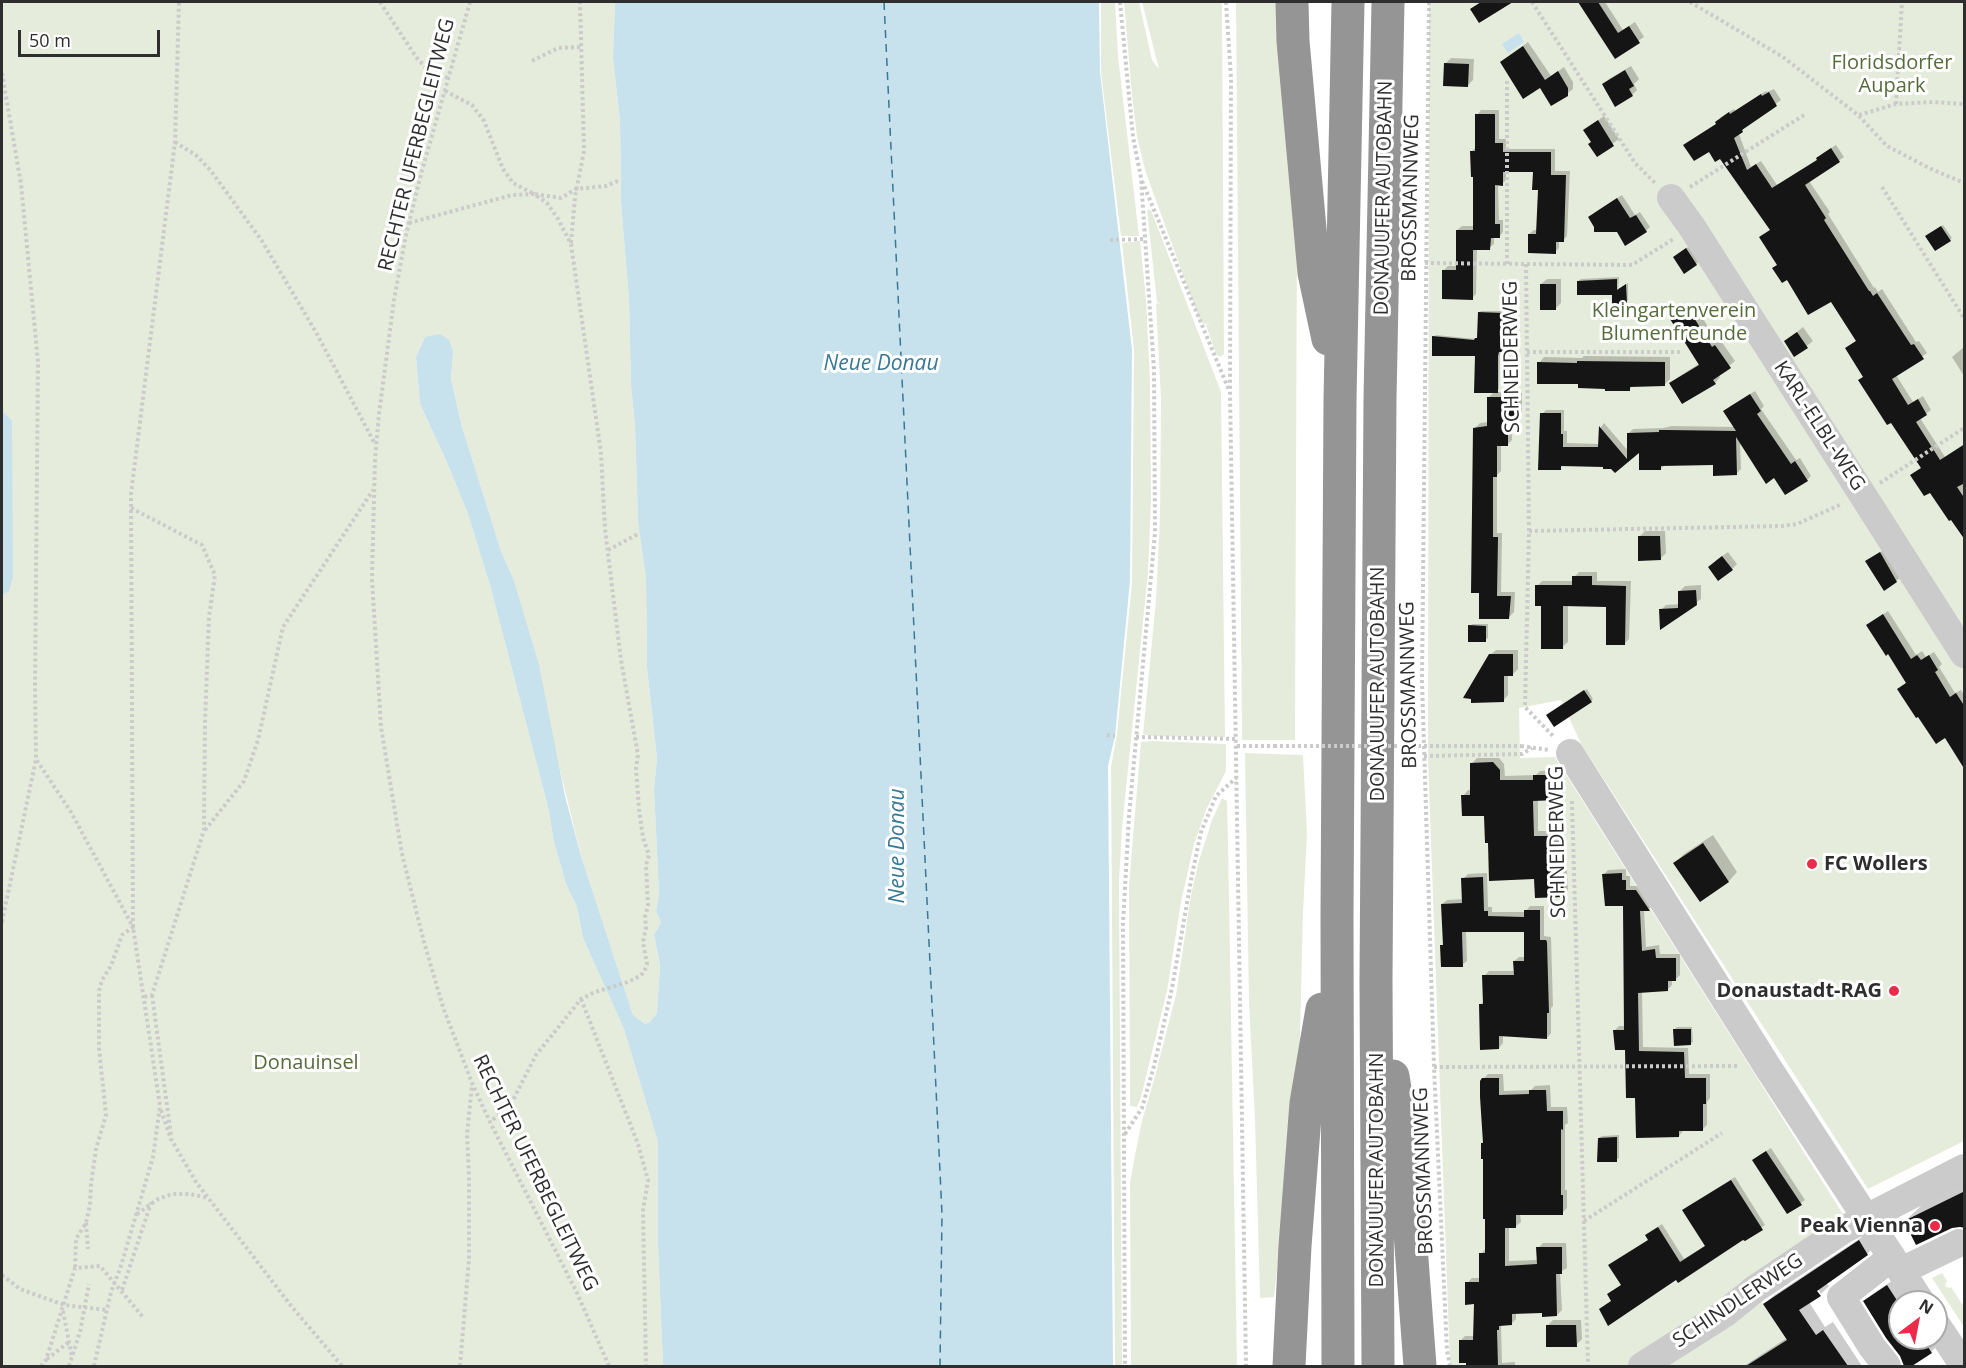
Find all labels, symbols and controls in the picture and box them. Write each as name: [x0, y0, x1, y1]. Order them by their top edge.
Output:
street label: RECHTER UFERBEGLEITWEG: [374, 16, 460, 274]
scale bar: [21, 18, 164, 56]
text: 50 m: [29, 28, 71, 52]
park label: Floridsdorfer Aupark: [1832, 51, 1952, 98]
street label: DONAUUFER AUTOBAHN: [1370, 80, 1398, 316]
street label: BROSSMANNWEG: [1398, 114, 1424, 282]
street label: SCHNEIDERWEG: [1499, 281, 1525, 433]
park label: Kleingartenverein Blumenfreunde: [1592, 299, 1756, 346]
water label: Neue Donau: [823, 351, 939, 377]
street label: KARL-ELBL-WEG: [1768, 357, 1870, 495]
street label: DONAUUFER AUTOBAHN: [1366, 566, 1390, 802]
street label: BROSSMANNWEG: [1396, 601, 1422, 769]
street label: SCHNEIDERWEG: [1545, 766, 1571, 918]
water label: Neue Donau: [885, 788, 911, 904]
place label: FC Wollers: [1824, 852, 1928, 876]
marker: FC Wollers: [1805, 857, 1819, 871]
place label: Donaustadt-RAG: [1716, 979, 1882, 1003]
marker: Donaustadt-RAG: [1887, 984, 1901, 998]
park label: Donauinsel: [253, 1051, 359, 1075]
street label: RECHTER UFERBEGLEITWEG: [467, 1051, 603, 1295]
street label: DONAUUFER AUTOBAHN: [1365, 1052, 1389, 1288]
street label: BROSSMANNWEG: [1409, 1087, 1439, 1255]
place label: Peak Vienna: [1800, 1214, 1923, 1238]
marker: Peak Vienna: [1928, 1219, 1942, 1233]
street label: SCHINDLERWEG: [1668, 1249, 1808, 1353]
north arrow: [1888, 1290, 1948, 1350]
text: N: [1915, 1294, 1938, 1319]

